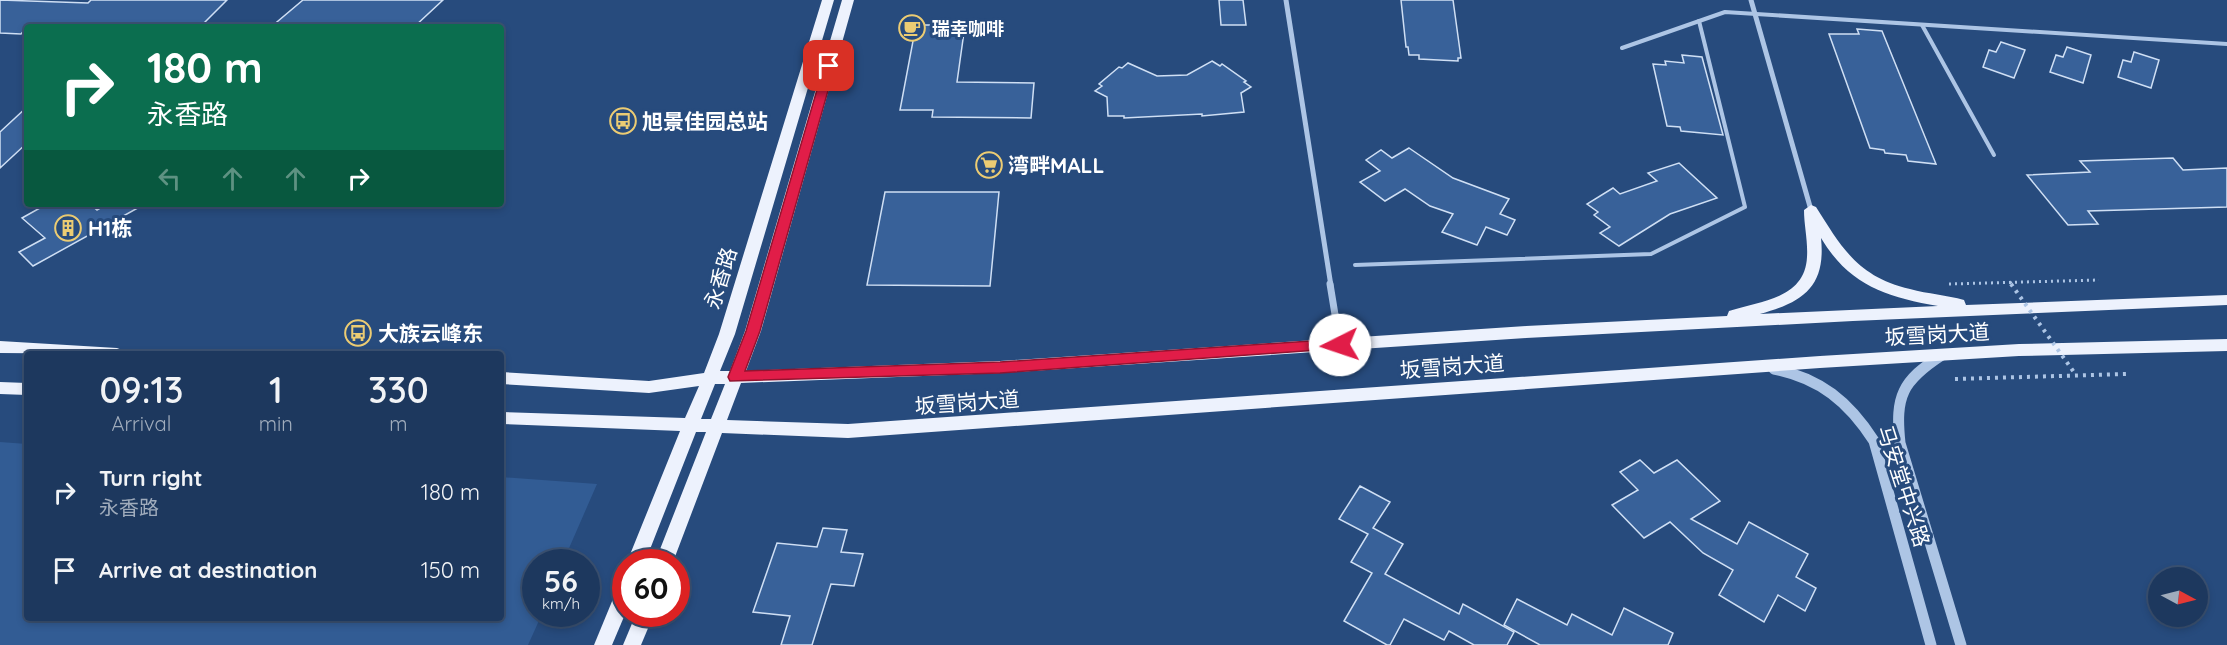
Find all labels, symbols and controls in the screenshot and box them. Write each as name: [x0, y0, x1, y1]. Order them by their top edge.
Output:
cafe icon: 瑞幸咖啡: [897, 13, 927, 43]
place label: 瑞幸咖啡: [932, 17, 1004, 40]
pin: [803, 40, 854, 91]
text: 180 m: [147, 41, 263, 94]
icon: right: [48, 48, 126, 126]
icon: arrive: [812, 49, 845, 82]
text: 永香路: [147, 97, 228, 131]
bus stop icon: 旭景佳园总站: [608, 106, 638, 136]
place label: 旭景佳园总站: [642, 108, 768, 134]
supermarket icon: 湾畔MALL: [974, 150, 1004, 180]
place label: 湾畔MALL: [1008, 152, 1104, 178]
icon: left: [153, 162, 186, 195]
icon: ahead: [216, 162, 249, 195]
icon: ahead: [279, 162, 312, 195]
icon: right: [342, 162, 375, 195]
building icon: H1栋: [53, 213, 83, 243]
place label: H1栋: [88, 215, 132, 241]
street label: 永香路: [698, 244, 742, 312]
position arrow: [1308, 313, 1372, 377]
bus stop icon: 大族云峰东: [343, 318, 373, 348]
street label: 坂雪岗大道: [1884, 318, 1990, 350]
place label: 大族云峰东: [378, 320, 483, 346]
street label: 坂雪岗大道: [1399, 349, 1505, 383]
text: 09:13: [99, 367, 183, 412]
text: 1: [269, 367, 283, 412]
text: 330: [368, 367, 429, 412]
street label: 坂雪岗大道: [914, 385, 1020, 419]
text: Arrival: [111, 411, 171, 436]
text: min: [259, 411, 293, 436]
text: m: [389, 411, 408, 436]
street label: 马安堂中兴路: [1872, 422, 1936, 550]
text: Turn right: [99, 464, 203, 492]
icon: right: [48, 476, 81, 509]
text: 180 m: [421, 478, 480, 506]
text: 永香路: [99, 495, 159, 520]
speed limit sign: 60: [612, 549, 690, 627]
icon: arrive: [48, 554, 81, 587]
text: Arrive at destination: [99, 556, 317, 584]
text: 150 m: [421, 556, 480, 584]
text: 56: [544, 562, 578, 600]
north arrow: [2148, 567, 2208, 627]
map controls: [2148, 567, 2208, 627]
text: km/h: [542, 594, 580, 613]

